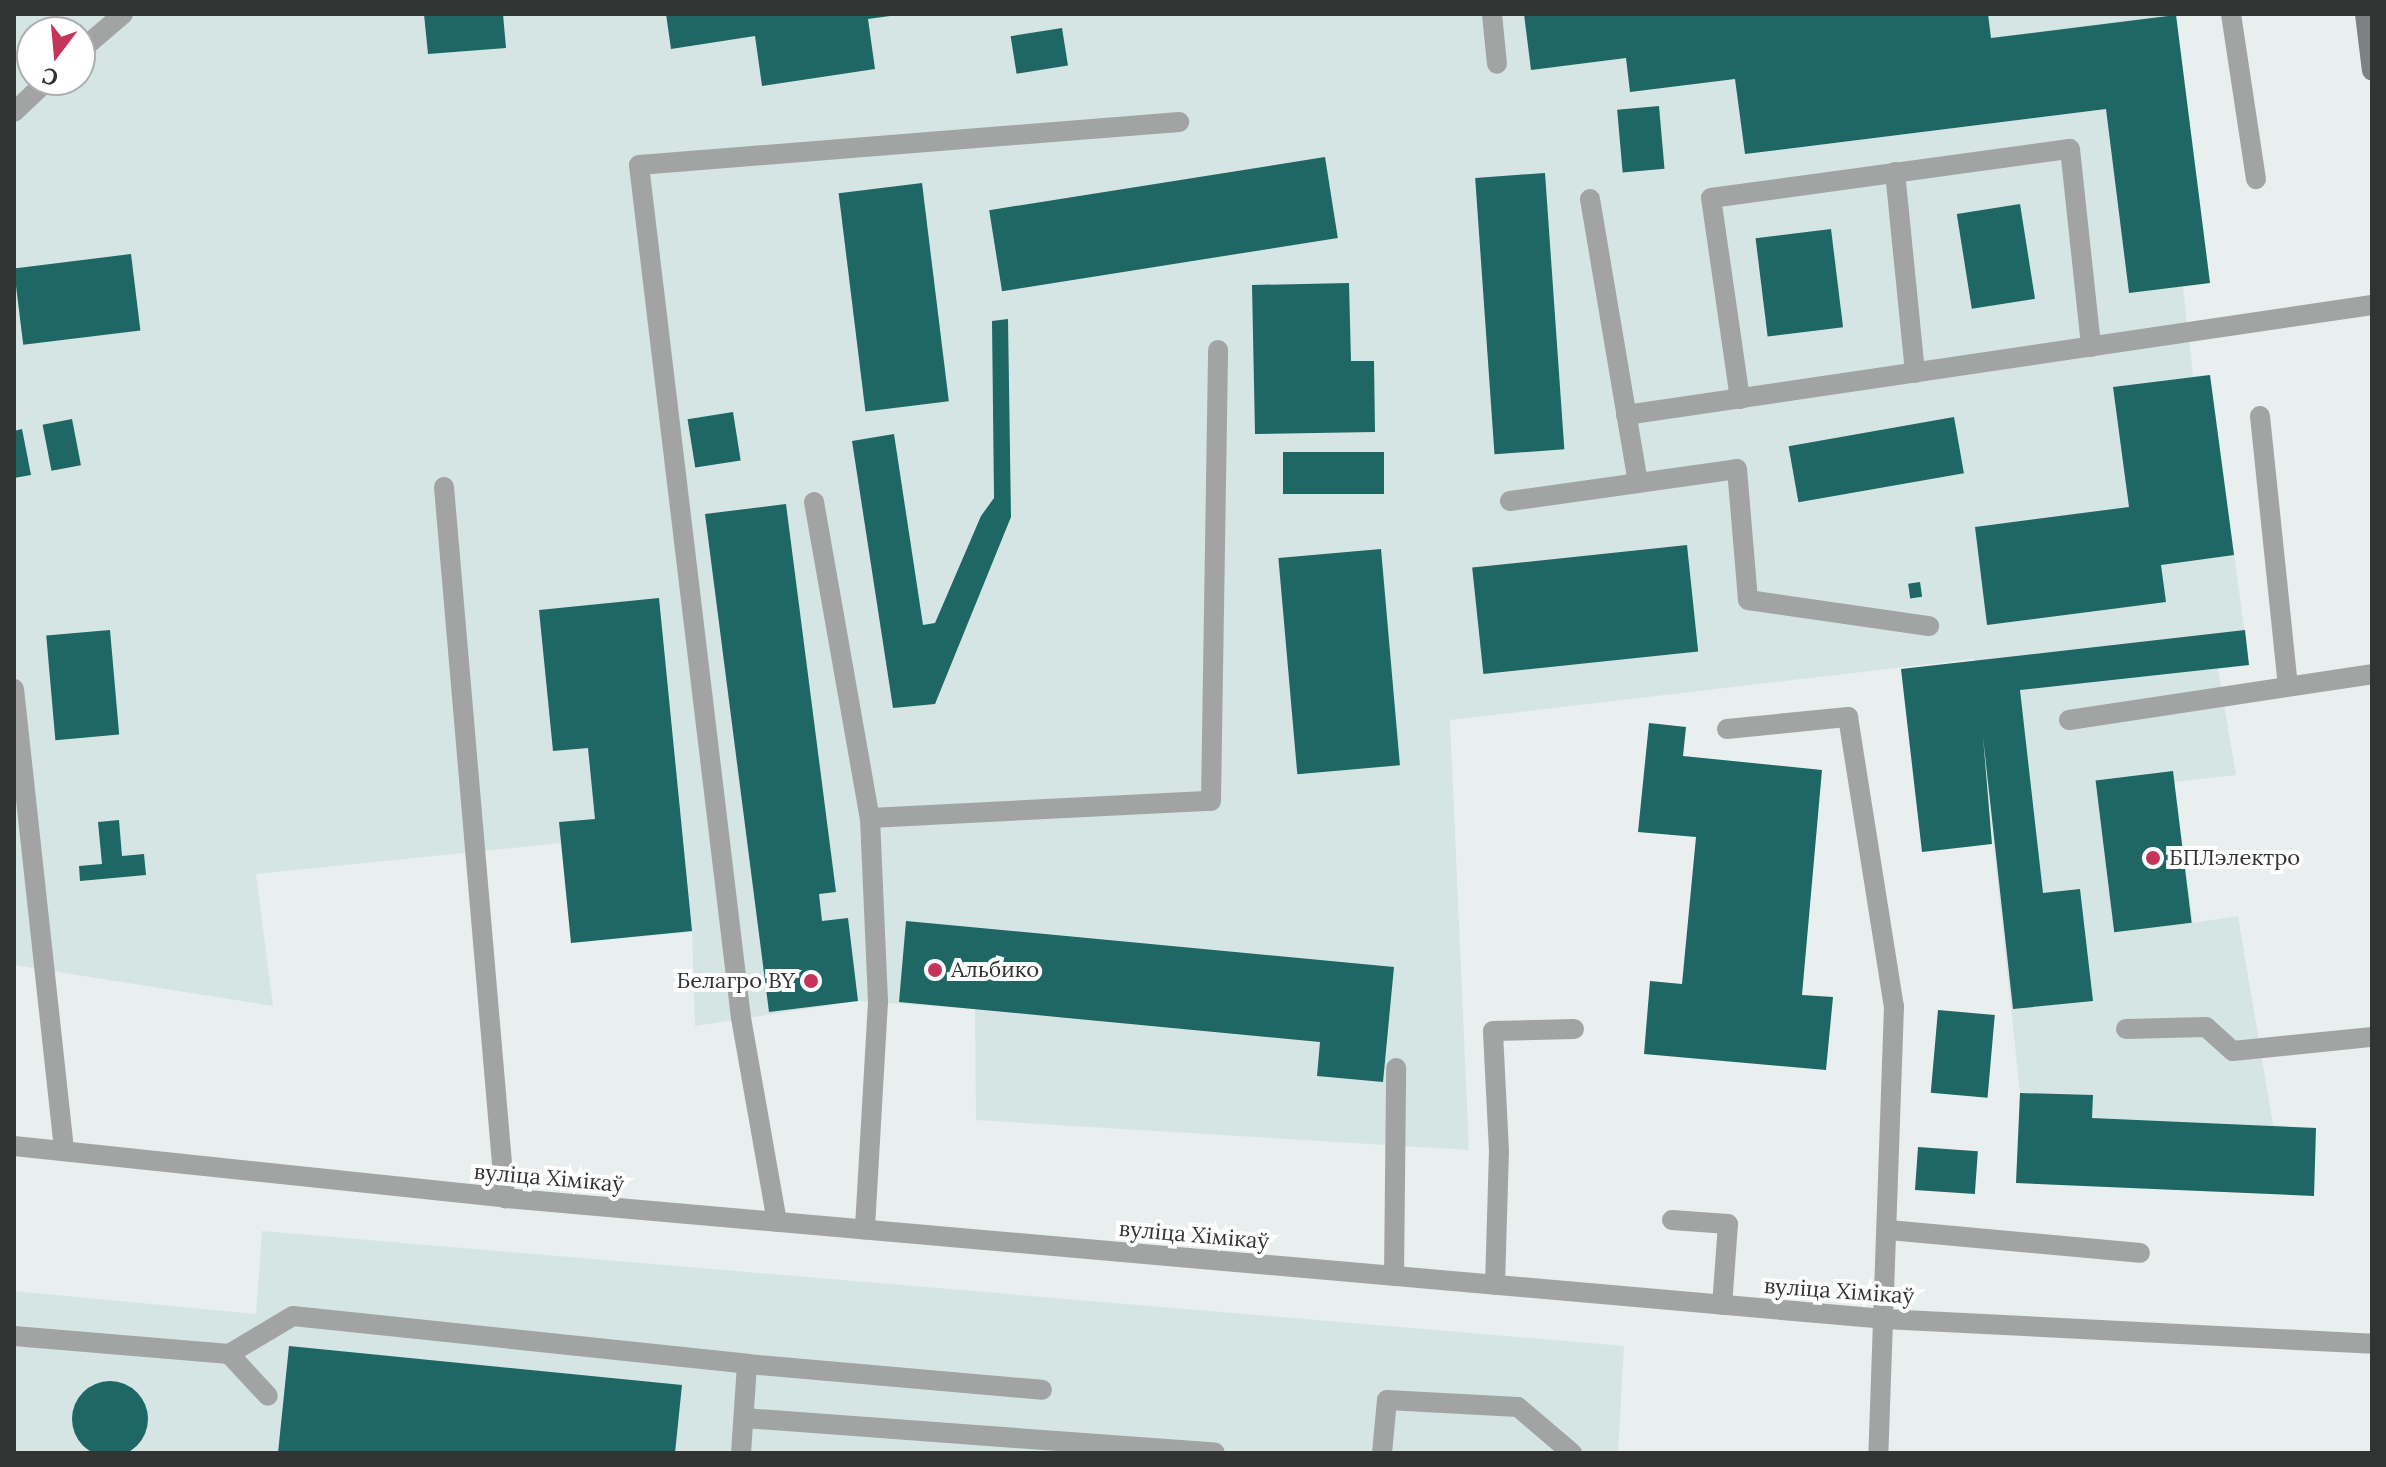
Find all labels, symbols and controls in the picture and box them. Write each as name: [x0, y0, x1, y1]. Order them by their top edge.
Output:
north arrow: [16, 16, 96, 96]
text: С: [39, 62, 61, 93]
place label: БПЛэлектро: [2169, 845, 2300, 871]
marker: БПЛэлектро: [2144, 849, 2162, 867]
place label: Альбико: [951, 957, 1039, 983]
marker: Альбико: [926, 961, 944, 979]
place label: Белагро BY: [676, 968, 795, 994]
marker: Белагро BY: [802, 972, 820, 990]
street label: вуліца Хімікаў: [473, 1158, 625, 1198]
street label: вуліца Хімікаў: [1118, 1215, 1270, 1255]
street label: вуліца Хімікаў: [1763, 1273, 1915, 1309]

